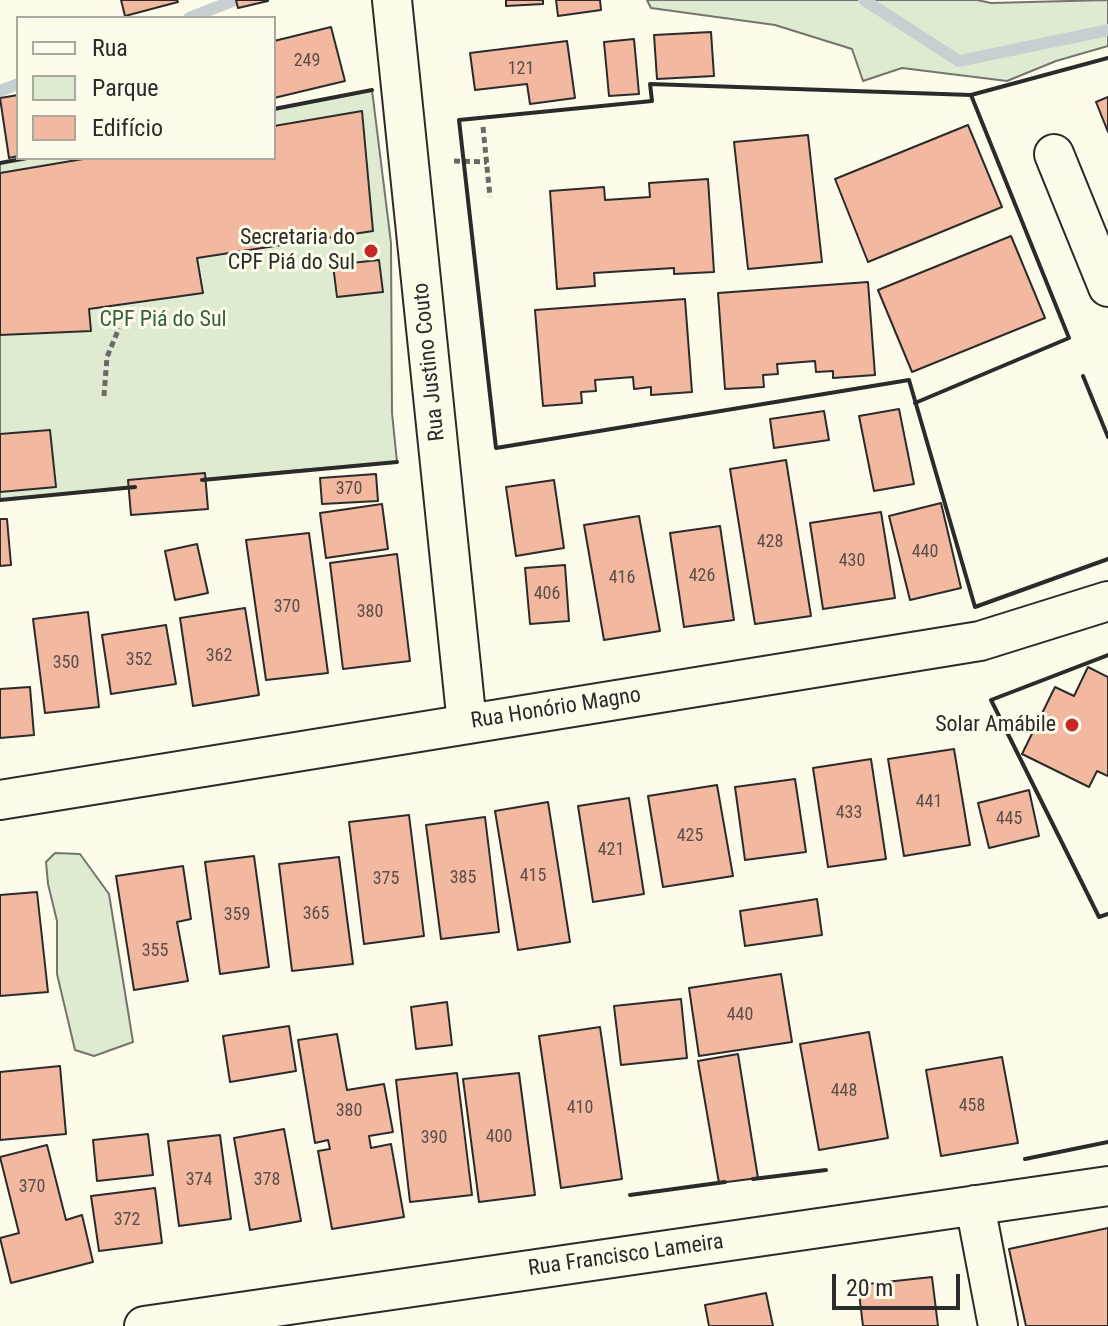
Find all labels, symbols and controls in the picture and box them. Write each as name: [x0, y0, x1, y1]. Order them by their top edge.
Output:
legend: [16, 16, 276, 160]
text: Rua: [92, 34, 128, 62]
house number: 249: [294, 50, 320, 72]
house number: 121: [508, 58, 534, 80]
text: Parque: [92, 74, 159, 102]
text: Edifício: [92, 114, 163, 142]
place label: Secretaria do CPF Piá do Sul: [228, 225, 355, 276]
marker: Secretaria do CPF Piá do Sul: [362, 242, 380, 260]
street label: Rua Justino Couto: [409, 282, 451, 442]
park label: CPF Piá do Sul: [99, 307, 227, 333]
house number: 370: [336, 478, 362, 500]
house number: 428: [757, 531, 783, 553]
house number: 440: [912, 541, 938, 563]
house number: 430: [839, 550, 865, 572]
house number: 426: [689, 565, 715, 587]
house number: 416: [609, 567, 635, 589]
house number: 406: [534, 583, 560, 605]
house number: 370: [274, 596, 300, 618]
house number: 380: [357, 601, 383, 623]
house number: 362: [206, 645, 232, 667]
house number: 352: [126, 649, 152, 671]
house number: 350: [53, 652, 79, 674]
street label: Rua Honório Magno: [469, 683, 643, 735]
place label: Solar Amábile: [935, 712, 1056, 738]
marker: Solar Amábile: [1063, 716, 1081, 734]
house number: 441: [916, 791, 942, 813]
house number: 433: [836, 802, 862, 824]
house number: 445: [996, 808, 1022, 830]
house number: 425: [677, 825, 703, 847]
house number: 421: [598, 839, 624, 861]
house number: 415: [520, 865, 546, 887]
house number: 385: [450, 867, 476, 889]
house number: 375: [373, 868, 399, 890]
house number: 365: [303, 903, 329, 925]
house number: 359: [224, 904, 250, 926]
house number: 355: [142, 940, 168, 962]
house number: 440: [727, 1004, 753, 1026]
house number: 448: [831, 1080, 857, 1102]
house number: 458: [959, 1095, 985, 1117]
house number: 410: [567, 1097, 593, 1119]
house number: 380: [336, 1100, 362, 1122]
house number: 400: [486, 1126, 512, 1148]
house number: 390: [421, 1127, 447, 1149]
house number: 374: [186, 1169, 212, 1191]
house number: 378: [254, 1169, 280, 1191]
house number: 370: [19, 1176, 45, 1198]
house number: 372: [114, 1209, 140, 1231]
street label: Rua Francisco Lameira: [527, 1229, 725, 1283]
scale bar: [836, 1258, 964, 1308]
text: 20 m: [846, 1274, 893, 1302]

